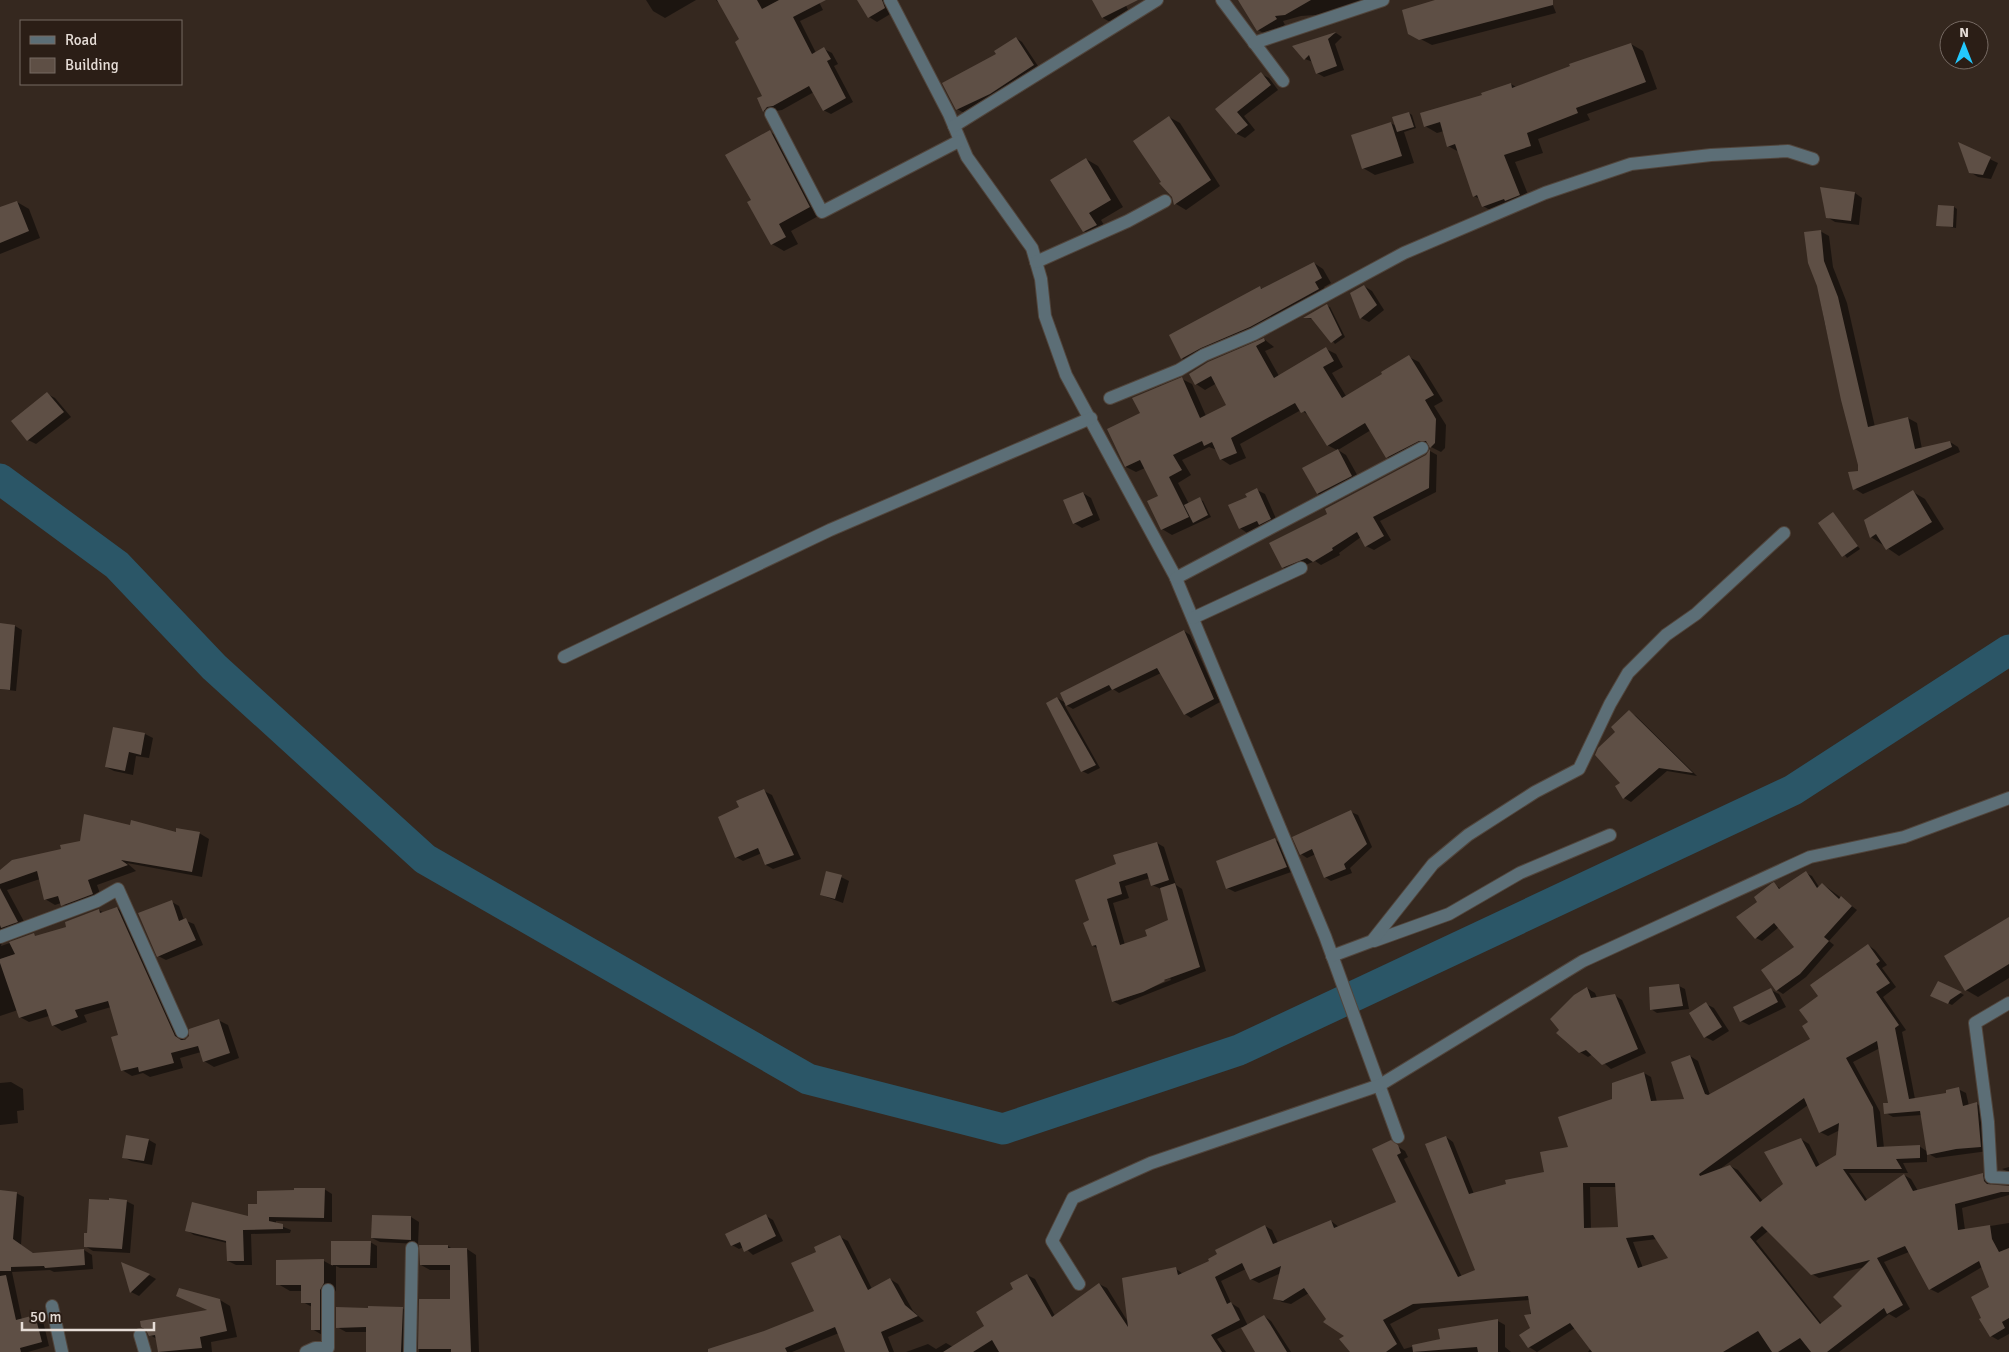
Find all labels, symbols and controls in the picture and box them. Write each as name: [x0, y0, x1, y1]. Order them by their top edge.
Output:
legend: [20, 20, 182, 85]
north arrow: [1939, 20, 1989, 70]
text: N: [1959, 24, 1969, 41]
text: Road: [65, 31, 97, 49]
text: Building: [65, 56, 119, 74]
scale bar: [22, 1300, 155, 1332]
text: 50 m: [30, 1308, 61, 1326]

